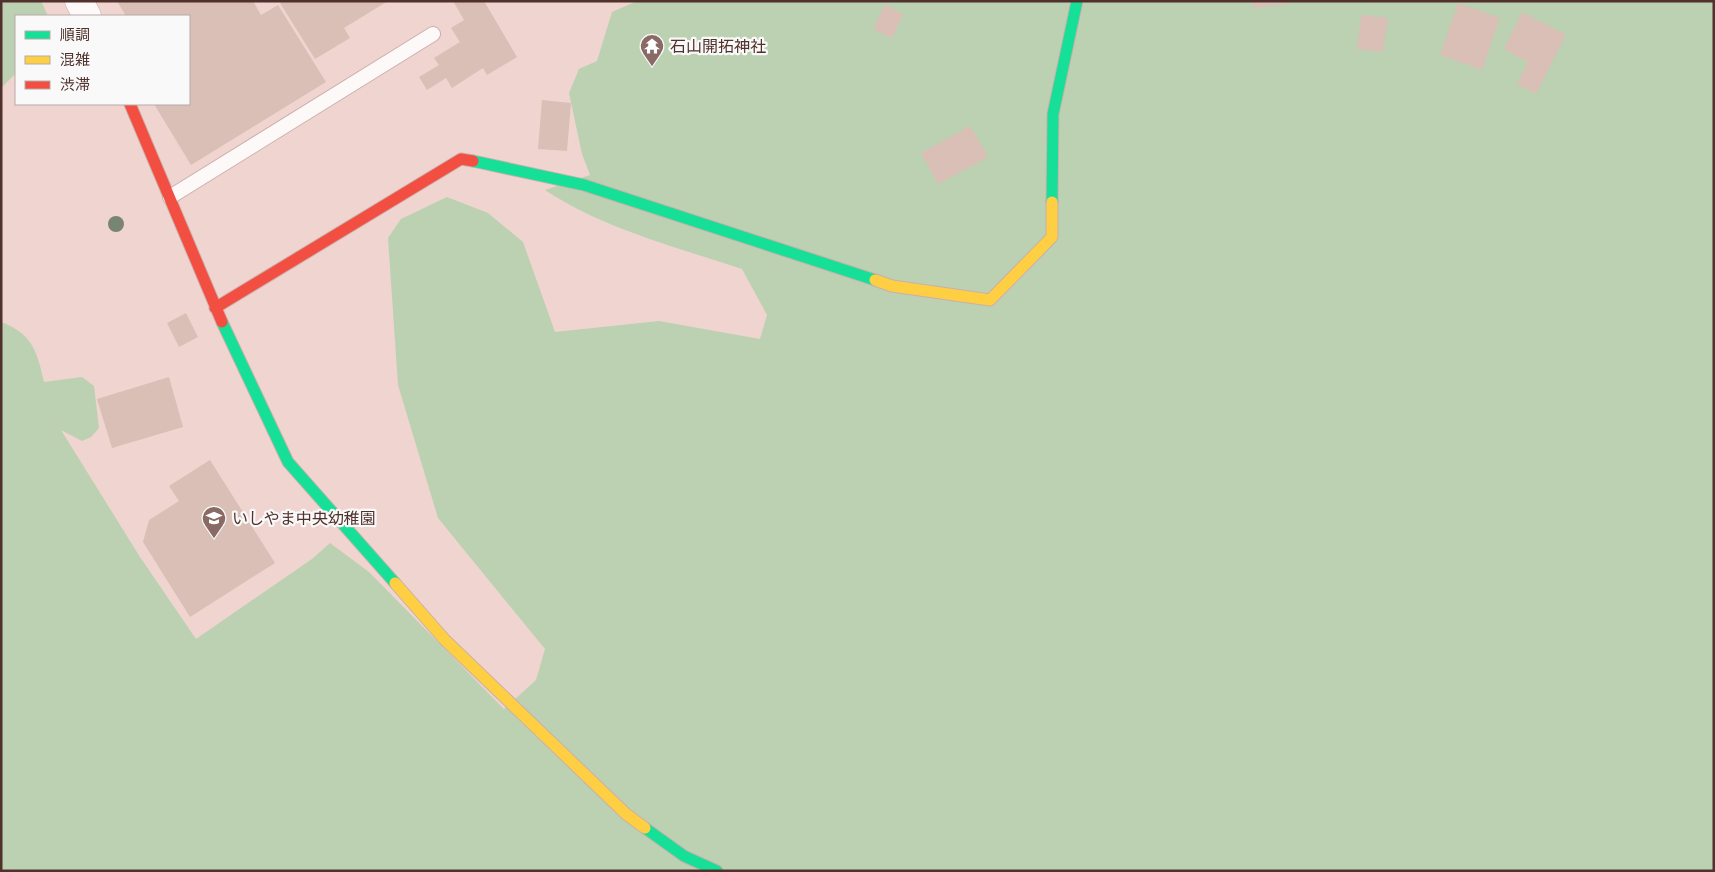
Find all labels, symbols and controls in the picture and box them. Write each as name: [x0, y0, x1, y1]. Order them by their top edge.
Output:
legend: [15, 15, 190, 105]
text: 順調: [60, 25, 90, 45]
temple icon: 石山開拓神社: [639, 33, 665, 67]
place label: 石山開拓神社: [670, 36, 766, 57]
text: 混雑: [60, 50, 90, 70]
text: 渋滞: [60, 75, 90, 95]
school or university icon: いしやま中央幼稚園: [201, 505, 227, 539]
place label: いしやま中央幼稚園: [232, 508, 376, 529]

